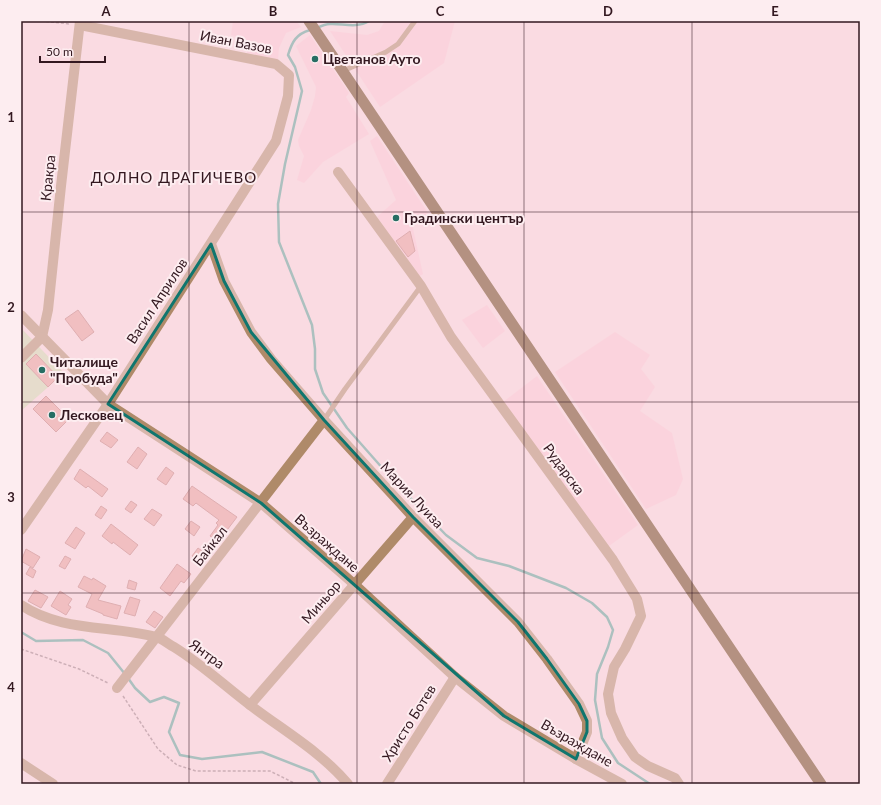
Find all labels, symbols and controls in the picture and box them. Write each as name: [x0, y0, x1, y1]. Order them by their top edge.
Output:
text: A: [100, 3, 111, 19]
text: B: [269, 3, 278, 19]
text: C: [436, 3, 445, 19]
text: D: [603, 3, 613, 19]
text: E: [771, 3, 779, 19]
street label: Иван Вазов: [199, 26, 274, 57]
scale bar: [40, 38, 105, 64]
text: 50 m: [46, 44, 73, 59]
place label: Цветанов Ауто: [323, 50, 421, 67]
marker: Цветанов Ауто: [310, 54, 320, 64]
text: 1: [7, 109, 15, 125]
street label: Кракра: [37, 154, 58, 202]
district label: ДОЛНО ДРАГИЧЕВО: [91, 168, 257, 186]
place label: Градински център: [404, 209, 523, 226]
marker: Градински център: [391, 213, 401, 223]
street label: Васил Априлов: [123, 255, 191, 347]
text: 2: [7, 299, 15, 315]
place label: Читалище "Пробуда": [50, 353, 119, 386]
marker: Читалище "Пробуда": [37, 365, 47, 375]
place label: Лесковец: [59, 406, 123, 423]
marker: Лесковец: [47, 410, 57, 420]
street label: Рударска: [540, 440, 589, 498]
street label: Мария Луиза: [377, 458, 447, 531]
text: 3: [7, 489, 15, 505]
street label: Възраждане: [292, 510, 363, 575]
street label: Байкал: [189, 522, 230, 569]
street label: Миньор: [297, 577, 344, 627]
street label: Янтра: [186, 635, 228, 672]
text: 4: [7, 679, 15, 695]
street label: Христо Ботев: [378, 681, 439, 764]
street label: Възраждане: [538, 715, 616, 770]

